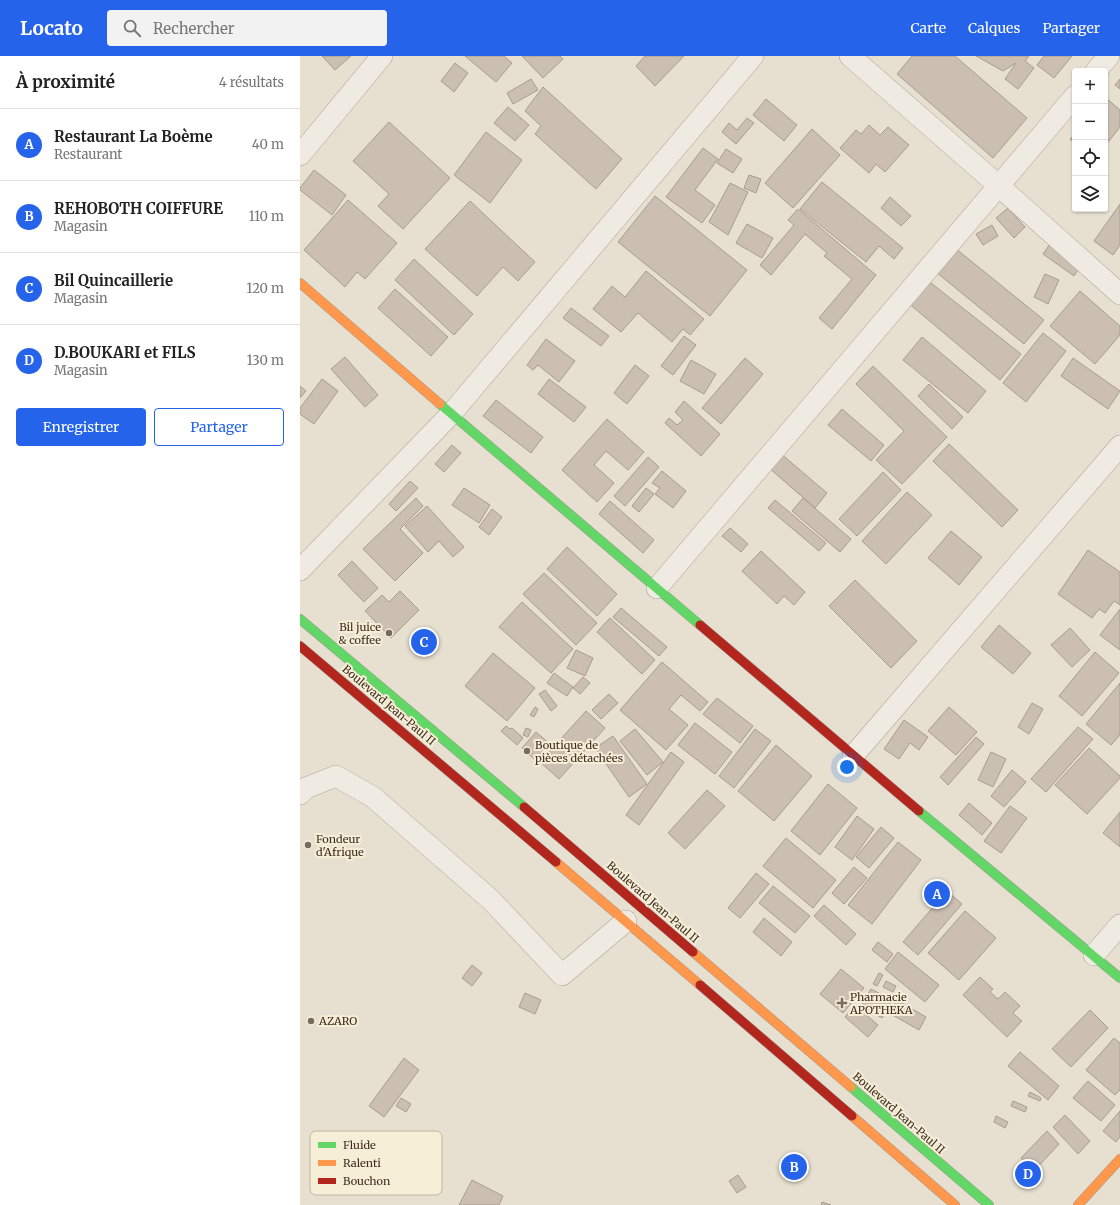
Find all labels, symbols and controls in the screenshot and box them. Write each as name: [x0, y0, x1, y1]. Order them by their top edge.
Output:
search box: [107, 10, 387, 46]
text: Locato: [20, 16, 83, 40]
icon: search: [121, 17, 143, 39]
text: Rechercher: [153, 19, 235, 38]
text: Carte: [910, 19, 946, 37]
text: Calques: [968, 19, 1020, 37]
text: Partager: [1042, 19, 1100, 37]
map controls: [1072, 68, 1108, 212]
button: +: [1072, 68, 1108, 104]
text: À proximité: [16, 71, 115, 93]
text: 4 résultats: [219, 74, 284, 91]
button: −: [1072, 104, 1108, 140]
text: Restaurant La Boème: [54, 127, 213, 146]
text: A: [24, 136, 34, 153]
text: 40 m: [252, 136, 284, 153]
button: locate: [1072, 140, 1108, 176]
text: Restaurant: [54, 146, 122, 163]
button: layers: [1072, 176, 1108, 212]
text: REHOBOTH COIFFURE: [54, 199, 223, 218]
text: B: [24, 208, 34, 225]
text: 110 m: [249, 208, 284, 225]
text: Magasin: [54, 218, 108, 235]
text: Bil Quincaillerie: [54, 271, 173, 290]
text: C: [25, 280, 33, 297]
text: 120 m: [246, 280, 284, 297]
text: Magasin: [54, 290, 108, 307]
text: D.BOUKARI et FILS: [54, 343, 196, 362]
text: D: [24, 352, 34, 369]
text: 130 m: [247, 352, 284, 369]
text: Magasin: [54, 362, 108, 379]
button: Enregistrer: [16, 408, 146, 446]
button: Partager: [154, 408, 284, 446]
place label: Bil juice & coffee: [338, 620, 381, 647]
pin: C: [411, 627, 437, 657]
marker: Bil juice & coffee: [384, 628, 394, 638]
street label: Boulevard Jean-Paul II: [340, 662, 438, 748]
place label: Boutique de pièces détachées: [535, 738, 623, 765]
marker: Boutique de pièces détachées: [522, 746, 532, 756]
your location: [837, 757, 857, 777]
place label: Fondeur d'Afrique: [316, 832, 364, 859]
marker: Fondeur d'Afrique: [303, 840, 313, 850]
street label: Boulevard Jean-Paul II: [604, 858, 702, 946]
pin: A: [924, 879, 950, 909]
place label: Pharmacie APOTHEKA: [849, 990, 913, 1017]
marker: Pharmacie APOTHEKA: [837, 998, 847, 1008]
place label: AZARO: [318, 1014, 357, 1028]
marker: AZARO: [306, 1016, 316, 1026]
street label: Boulevard Jean-Paul II: [850, 1069, 948, 1157]
legend: [310, 1131, 442, 1195]
text: Fluide: [343, 1138, 376, 1152]
pin: B: [781, 1152, 807, 1182]
text: Ralenti: [343, 1156, 381, 1170]
pin: D: [1015, 1159, 1041, 1189]
text: Bouchon: [343, 1174, 391, 1188]

